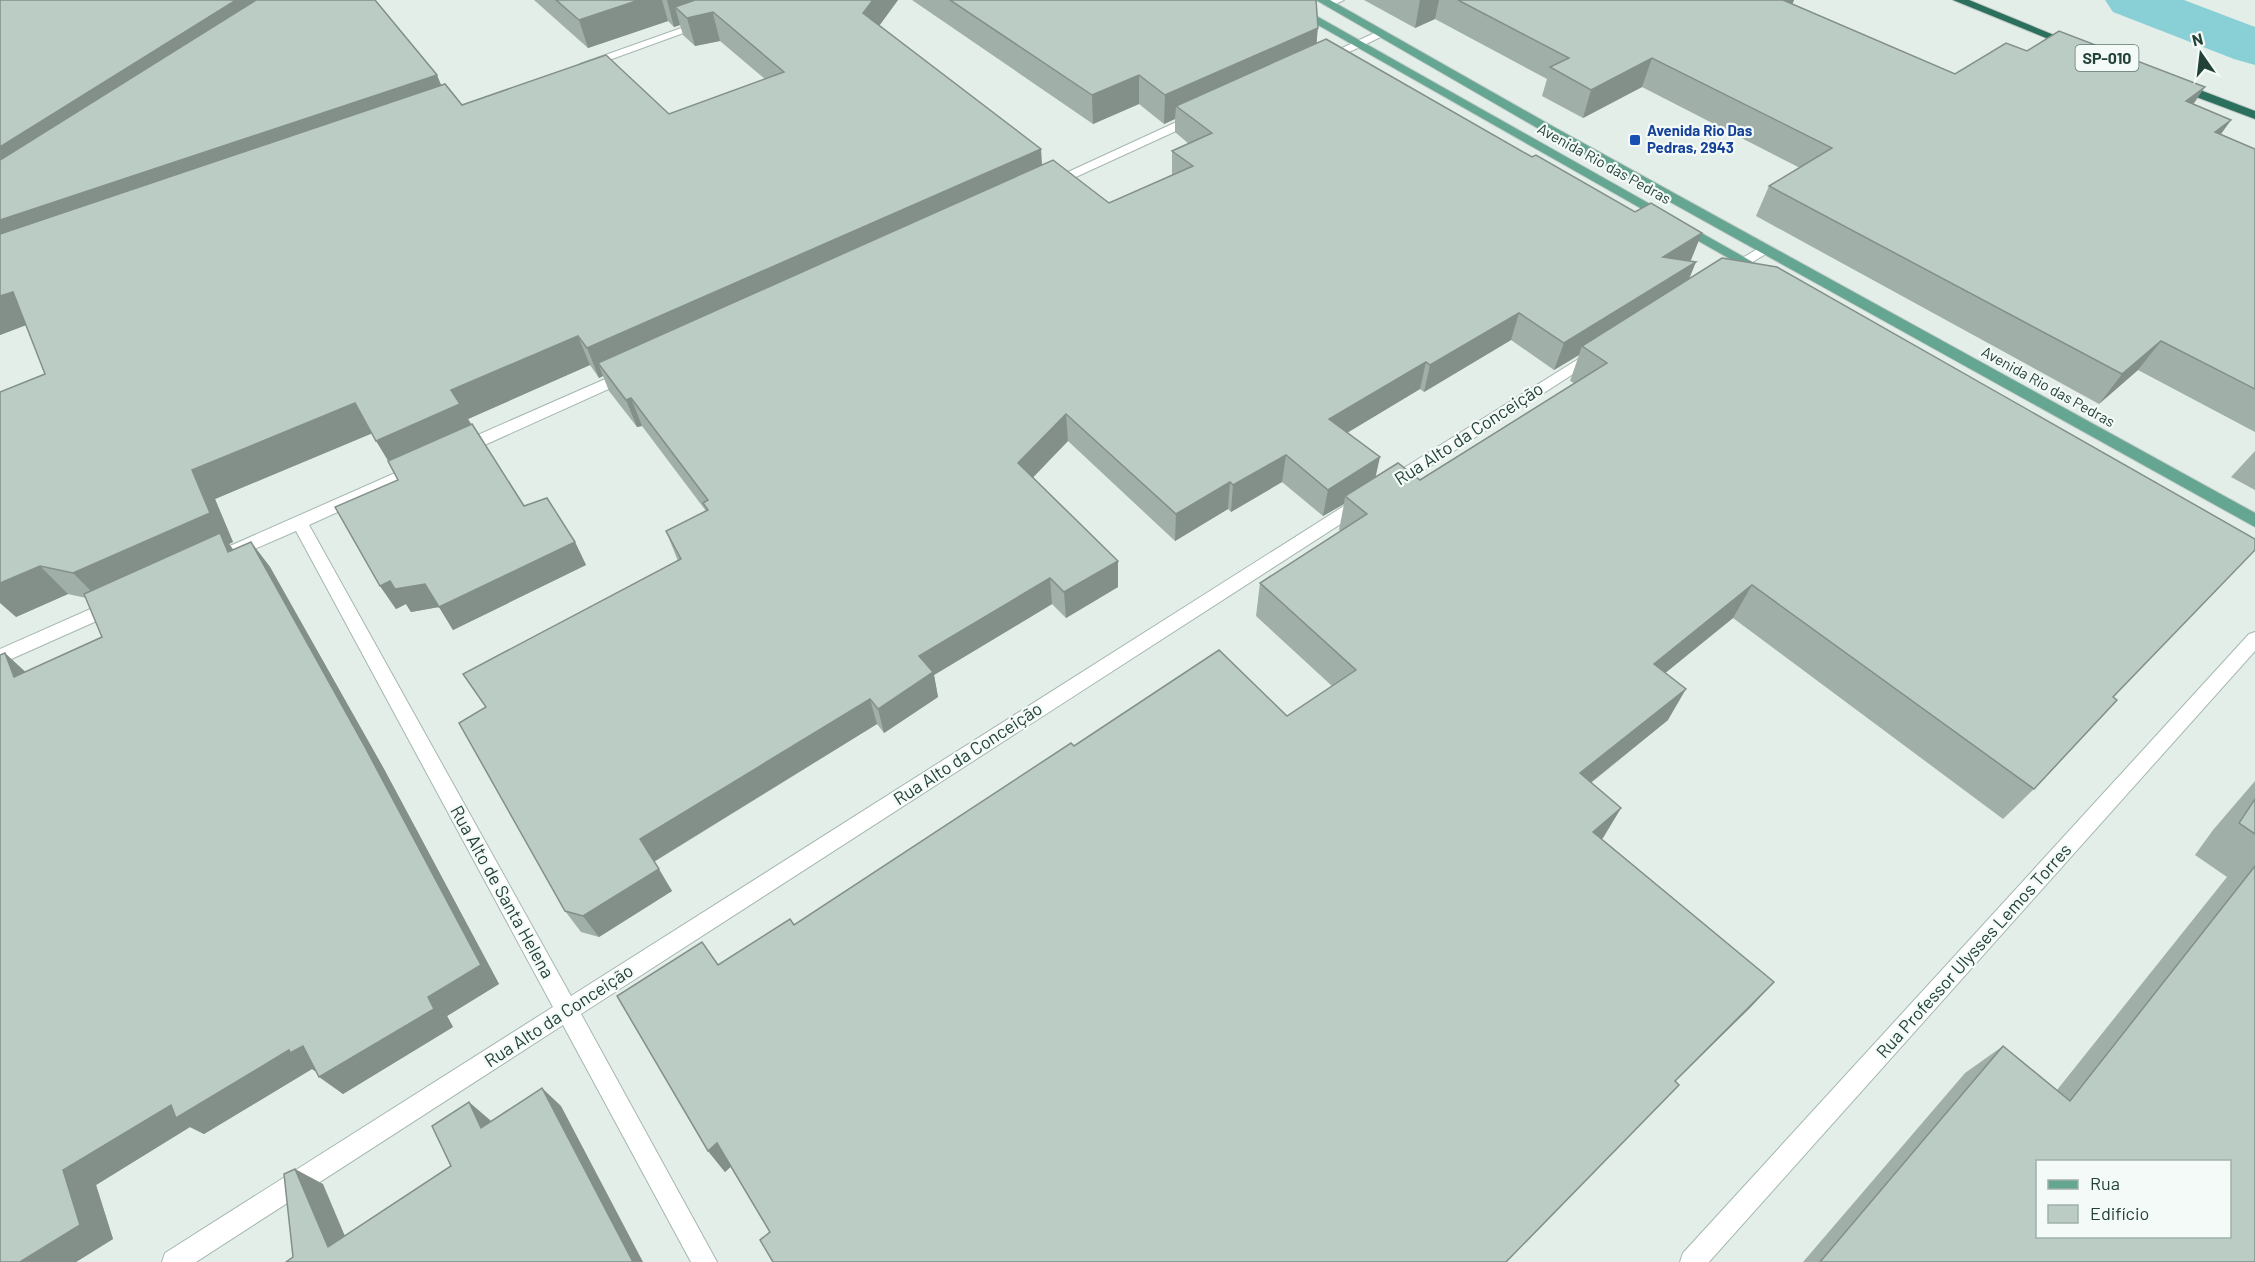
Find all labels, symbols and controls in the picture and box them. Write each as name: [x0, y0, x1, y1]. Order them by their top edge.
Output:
north arrow: [2171, 24, 2231, 84]
text: N: [2190, 28, 2205, 49]
road number: SP-010: [2076, 45, 2138, 71]
street label: Avenida Rio das Pedras: [1535, 119, 1674, 207]
place label: Avenida Rio Das Pedras, 2943: [1647, 121, 1753, 156]
marker: Avenida Rio Das Pedras, 2943: [1628, 133, 1642, 147]
street label: Avenida Rio das Pedras: [1979, 342, 2118, 430]
street label: Rua Alto da Conceição: [1390, 377, 1547, 489]
street label: Rua Alto da Conceição: [889, 697, 1046, 809]
street label: Rua Alto de Santa Helena: [446, 801, 560, 982]
street label: Rua Professor Ulysses Lemos Torres: [1871, 839, 2075, 1062]
street label: Rua Alto da Conceição: [480, 959, 637, 1071]
legend: [2036, 1160, 2231, 1238]
text: Rua: [2090, 1172, 2120, 1194]
text: Edifício: [2090, 1202, 2149, 1224]

